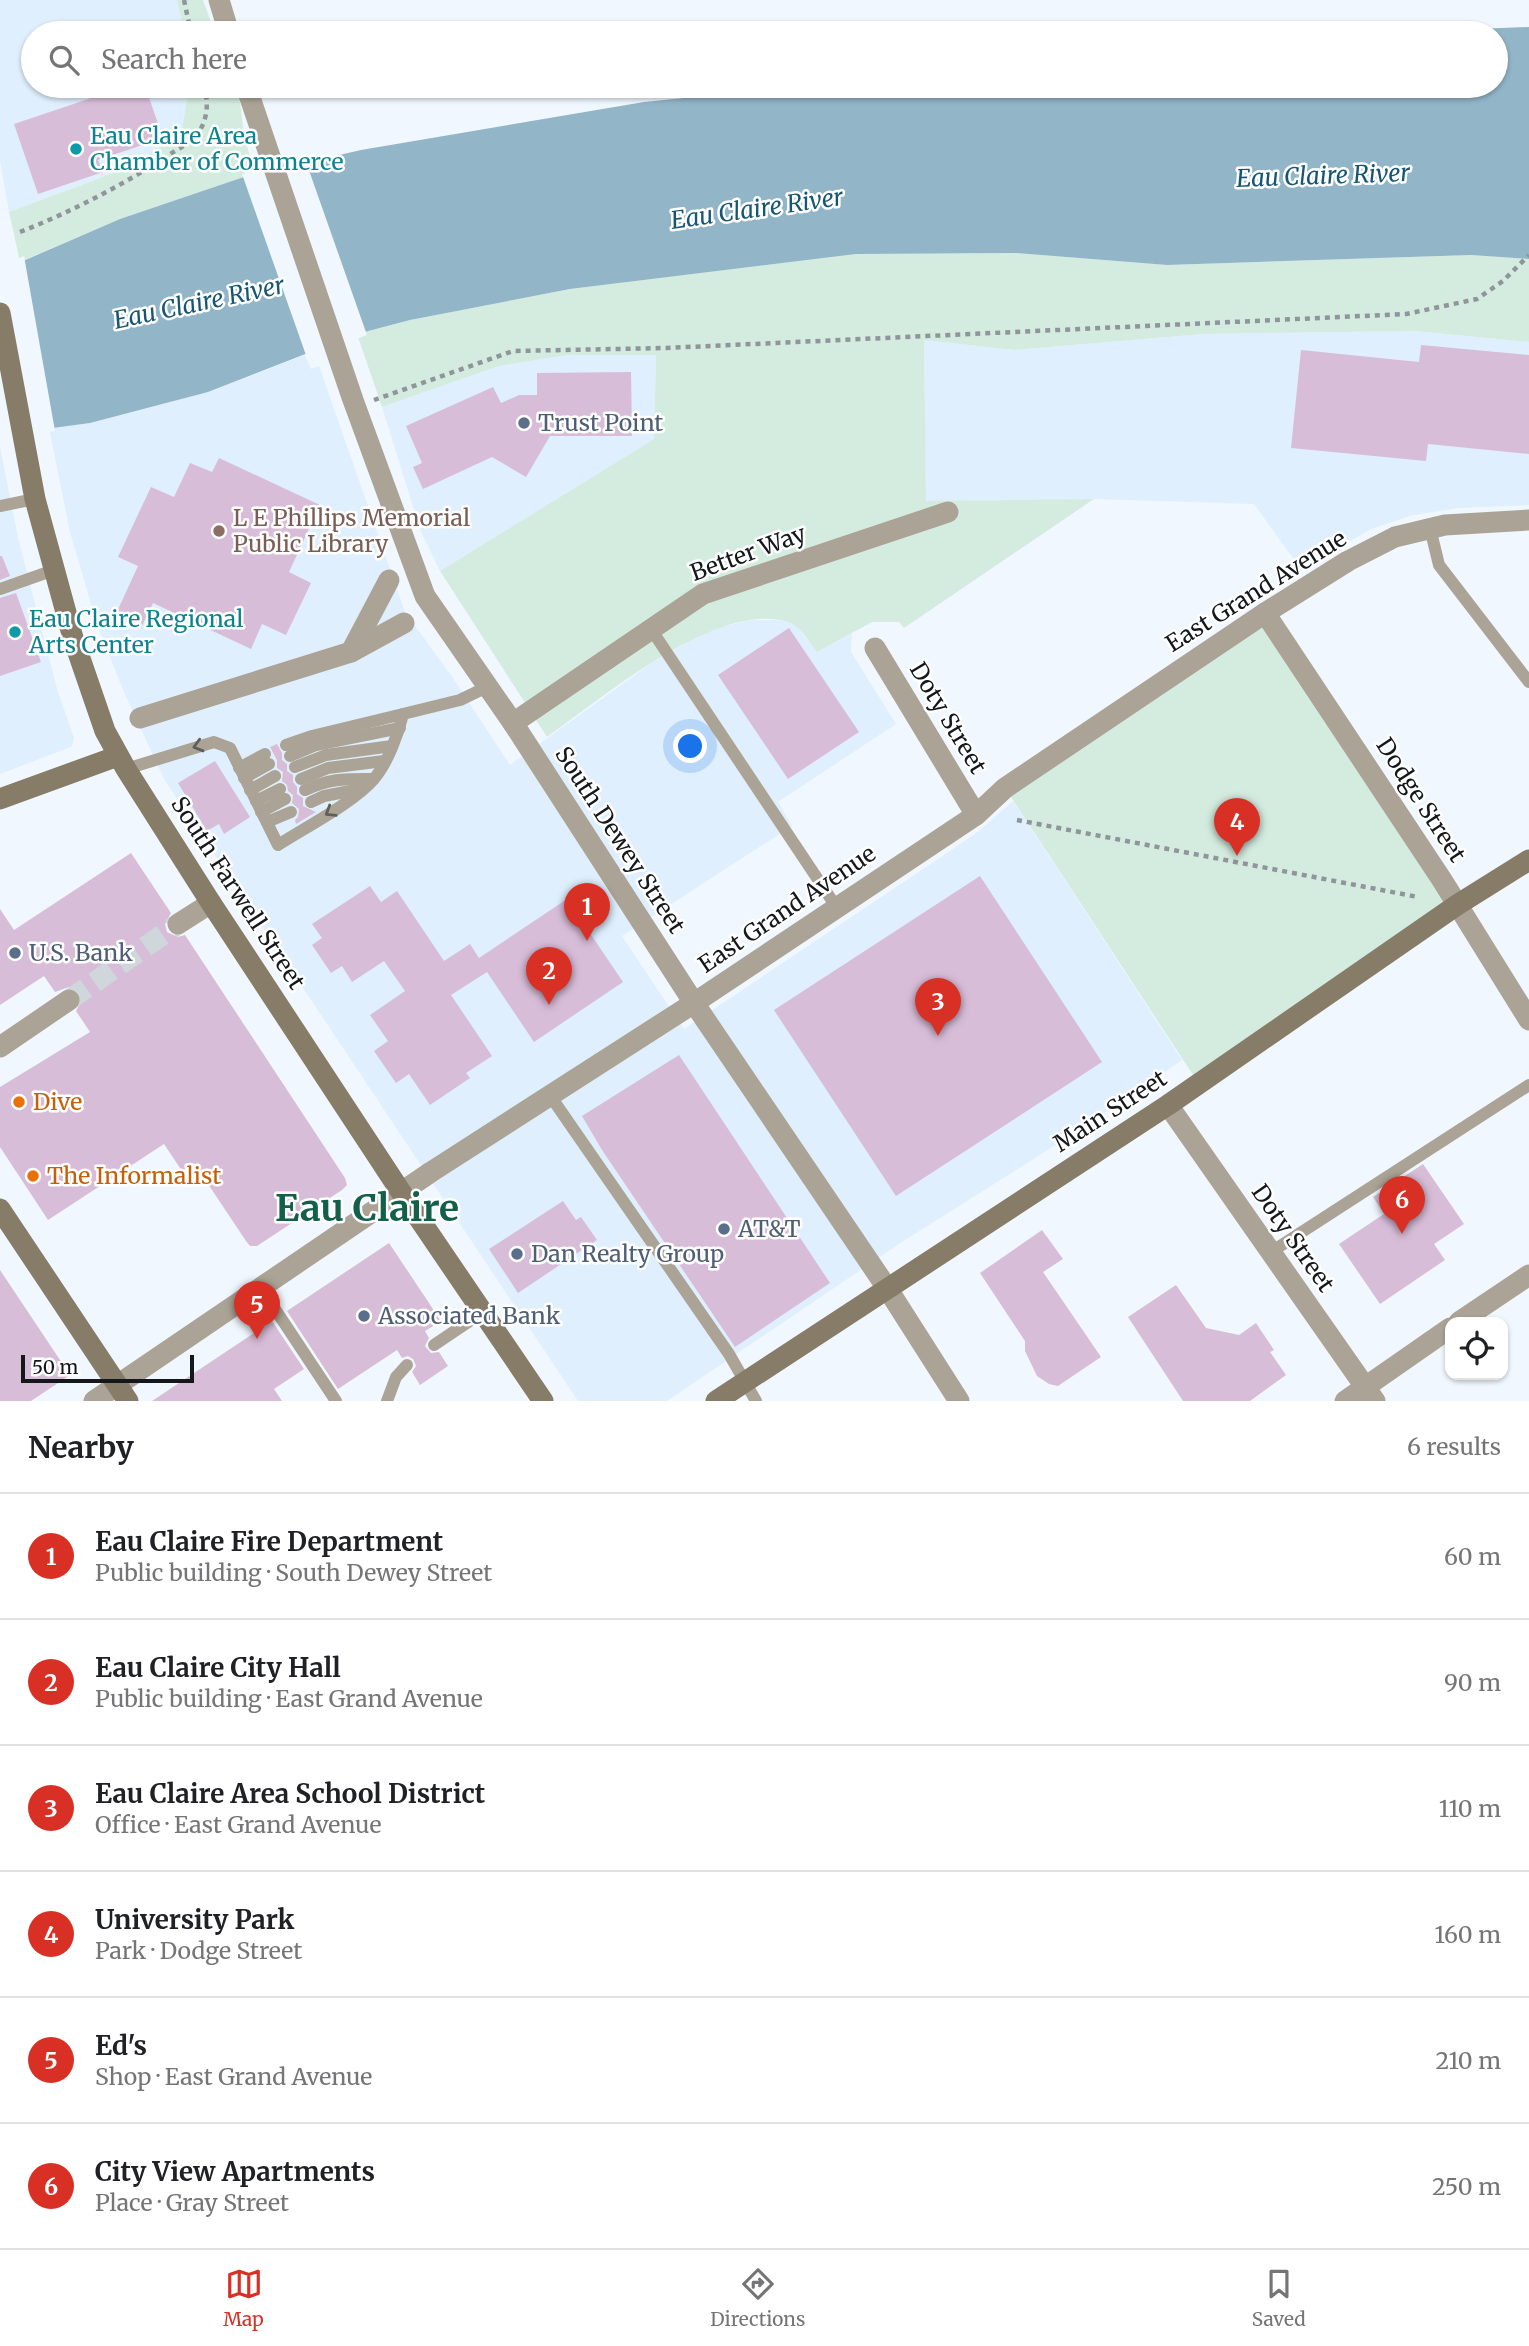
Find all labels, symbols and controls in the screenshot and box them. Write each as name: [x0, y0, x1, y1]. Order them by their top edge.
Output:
search box: [21, 21, 1508, 98]
icon: search: [45, 41, 83, 79]
text: Search here: [101, 43, 247, 76]
place label: Eau Claire Area Chamber of Commerce: [90, 121, 344, 176]
marker: Eau Claire Area Chamber of Commerce: [68, 141, 84, 157]
water label: Eau Claire River: [1236, 157, 1412, 194]
water label: Eau Claire River: [669, 181, 846, 236]
water label: Eau Claire River: [111, 269, 288, 336]
place label: Trust Point: [538, 408, 663, 437]
marker: Trust Point: [516, 415, 532, 431]
place label: L E Phillips Memorial Public Library: [233, 503, 470, 558]
street label: Better Way: [686, 518, 810, 587]
marker: L E Phillips Memorial Public Library: [211, 523, 227, 539]
street label: East Grand Avenue: [1160, 523, 1351, 658]
place label: Eau Claire Regional Arts Center: [28, 604, 243, 659]
marker: Eau Claire Regional Arts Center: [7, 624, 23, 640]
street label: Doty Street: [904, 657, 993, 779]
your location: [673, 729, 707, 763]
street label: Dodge Street: [1370, 732, 1472, 867]
one-way arrow: [193, 738, 205, 753]
street label: South Dewey Street: [549, 741, 692, 939]
street label: South Farwell Street: [165, 791, 312, 995]
pin: 4: [1214, 798, 1260, 856]
one-way arrow: [325, 803, 338, 816]
street label: East Grand Avenue: [693, 839, 881, 979]
pin: 1: [564, 883, 610, 941]
place label: U.S. Bank: [29, 938, 133, 967]
marker: U.S. Bank: [7, 945, 23, 961]
pin: 2: [526, 947, 572, 1005]
pin: 3: [915, 978, 961, 1036]
street label: Main Street: [1048, 1063, 1172, 1158]
place label: Dive: [33, 1087, 82, 1116]
marker: Dive: [11, 1094, 27, 1110]
place label: The Informalist: [47, 1161, 221, 1190]
marker: The Informalist: [25, 1168, 41, 1184]
pin: 6: [1379, 1176, 1425, 1234]
street label: Doty Street: [1246, 1178, 1341, 1297]
district label: Eau Claire: [275, 1185, 459, 1231]
place label: AT&T: [737, 1214, 800, 1243]
marker: AT&T: [716, 1221, 732, 1237]
place label: Dan Realty Group: [531, 1239, 724, 1268]
marker: Dan Realty Group: [509, 1246, 525, 1262]
pin: 5: [234, 1281, 280, 1339]
place label: Associated Bank: [377, 1301, 561, 1330]
marker: Associated Bank: [356, 1308, 372, 1324]
map controls: [1445, 1317, 1508, 1380]
button: locate: [1445, 1317, 1508, 1380]
scale bar: [21, 1352, 194, 1384]
text: 50 m: [32, 1355, 78, 1379]
text: Nearby: [28, 1428, 134, 1466]
text: 6 results: [1407, 1432, 1501, 1461]
text: Eau Claire Fire Department: [95, 1525, 443, 1558]
text: 1: [46, 1542, 56, 1571]
text: 60 m: [1444, 1542, 1501, 1571]
text: Public building · South Dewey Street: [95, 1558, 492, 1587]
text: Eau Claire City Hall: [95, 1651, 341, 1684]
text: 2: [44, 1668, 58, 1697]
text: 90 m: [1444, 1668, 1501, 1697]
text: Public building · East Grand Avenue: [95, 1684, 483, 1713]
text: Eau Claire Area School District: [95, 1777, 485, 1810]
text: 3: [44, 1794, 58, 1823]
text: 110 m: [1439, 1794, 1501, 1823]
text: Office · East Grand Avenue: [95, 1810, 381, 1839]
text: University Park: [95, 1903, 294, 1936]
text: 4: [44, 1920, 58, 1949]
text: 160 m: [1435, 1920, 1501, 1949]
text: Park · Dodge Street: [95, 1936, 302, 1965]
text: Ed's: [95, 2029, 147, 2062]
text: 5: [44, 2046, 58, 2075]
text: 210 m: [1436, 2046, 1501, 2075]
text: Shop · East Grand Avenue: [95, 2062, 372, 2091]
text: City View Apartments: [95, 2155, 375, 2188]
text: 6: [44, 2172, 58, 2201]
text: 250 m: [1432, 2172, 1501, 2201]
text: Place · Gray Street: [95, 2188, 289, 2217]
tab: Map: [223, 2265, 264, 2331]
tab: Directions: [710, 2265, 805, 2331]
tab: Saved: [1252, 2265, 1306, 2331]

